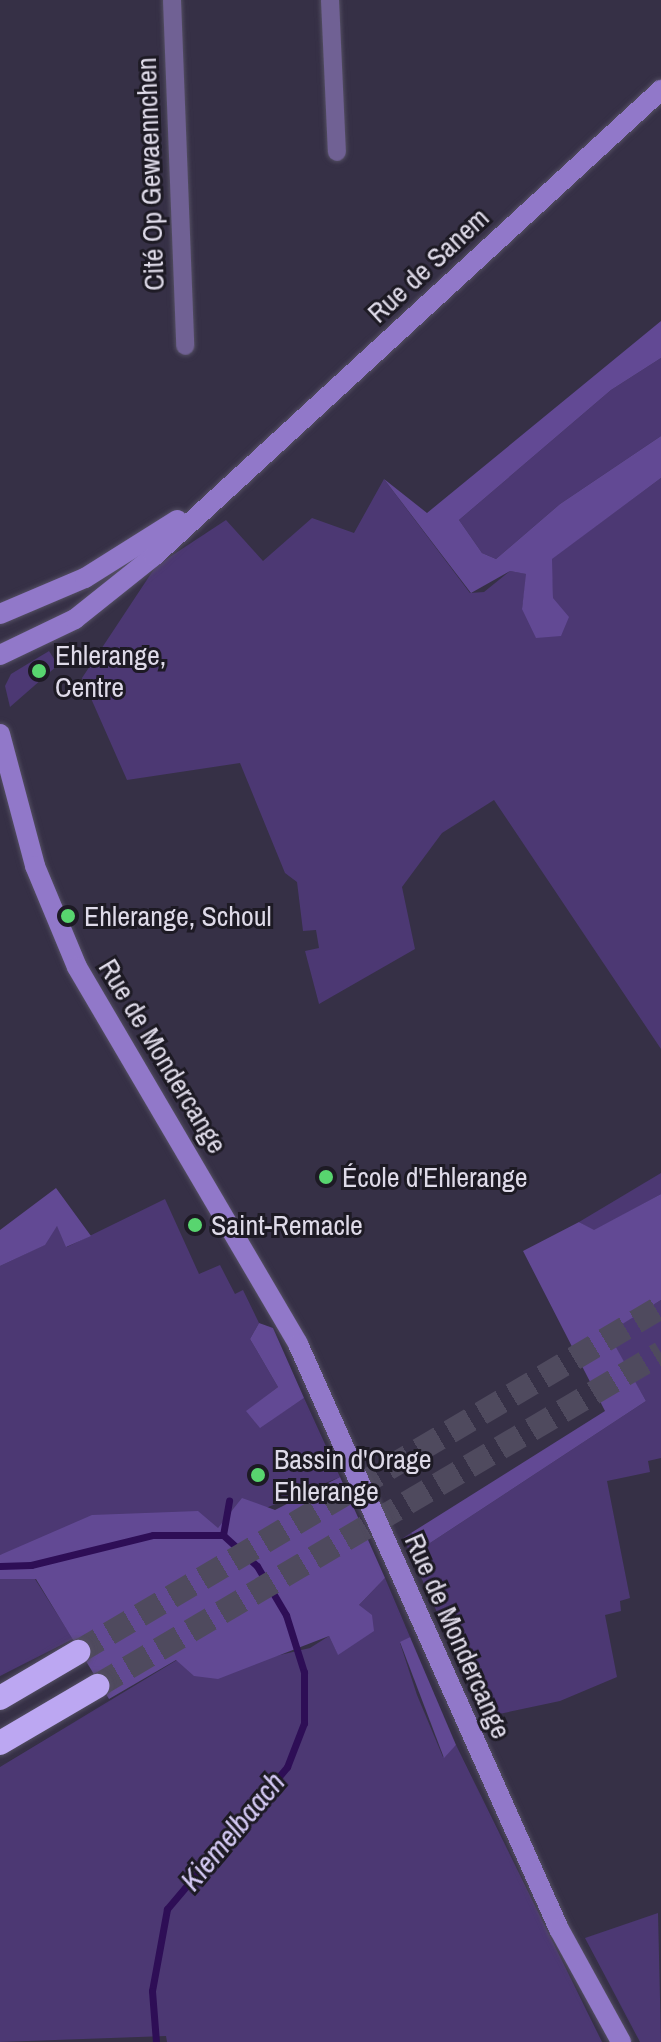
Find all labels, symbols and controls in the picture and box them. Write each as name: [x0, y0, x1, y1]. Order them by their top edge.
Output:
street label: Cité Op Gewaennchen: [129, 57, 171, 291]
street label: Rue de Sanem: [361, 200, 495, 330]
place label: Ehlerange, Centre: [55, 638, 166, 704]
marker: Ehlerange, Centre: [30, 662, 48, 680]
place label: Ehlerange, Schoul: [84, 899, 272, 933]
marker: Ehlerange, Schoul: [59, 907, 77, 925]
street label: Rue de Mondercange: [92, 953, 234, 1159]
place label: École d'Ehlerange: [342, 1160, 528, 1194]
marker: École d'Ehlerange: [317, 1168, 335, 1186]
place label: Saint-Remacle: [211, 1208, 363, 1242]
marker: Saint-Remacle: [186, 1216, 204, 1234]
place label: Bassin d'Orage Ehlerange: [274, 1442, 432, 1508]
marker: Bassin d'Orage Ehlerange: [249, 1466, 267, 1484]
street label: Rue de Mondercange: [398, 1528, 518, 1744]
water label: Kiemelbaach: [172, 1764, 292, 1898]

